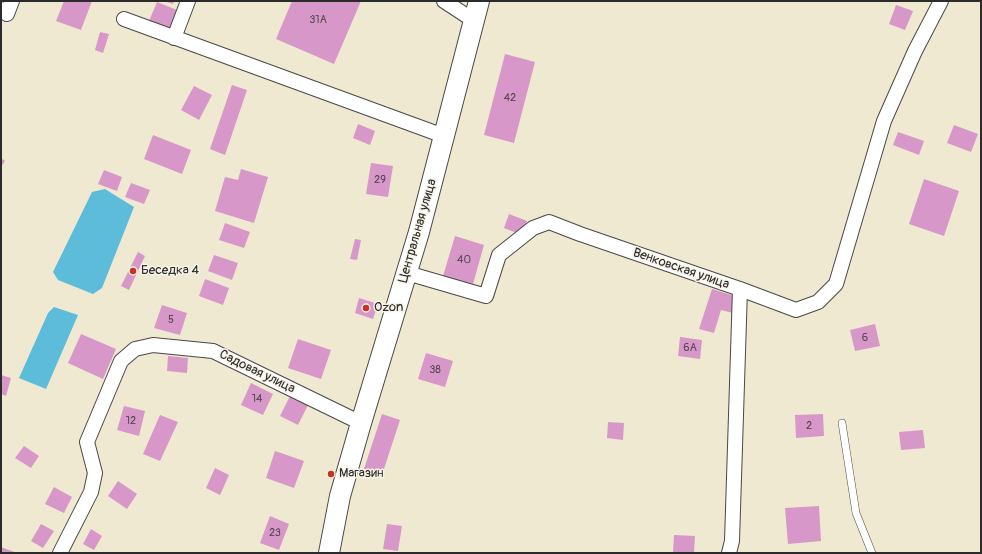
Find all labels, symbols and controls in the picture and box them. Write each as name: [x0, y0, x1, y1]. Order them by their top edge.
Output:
house number: 31А: [309, 13, 327, 27]
house number: 42: [504, 91, 516, 105]
house number: 29: [374, 173, 386, 187]
street label: Центральная улица: [396, 177, 440, 285]
street label: Венковская улица: [631, 245, 731, 293]
house number: 40: [457, 253, 471, 267]
place label: Беседка 4: [141, 263, 199, 279]
marker: Беседка 4: [128, 266, 138, 276]
place label: Ozon: [374, 300, 403, 316]
marker: Ozon: [361, 303, 371, 313]
house number: 5: [168, 313, 174, 327]
house number: 6: [862, 331, 868, 345]
house number: 6А: [683, 341, 697, 355]
street label: Садовая улица: [216, 347, 298, 397]
house number: 38: [429, 363, 441, 377]
house number: 14: [252, 392, 262, 406]
house number: 12: [126, 414, 136, 428]
house number: 2: [806, 419, 812, 433]
place label: Магазин: [339, 466, 383, 482]
marker: Магазин: [326, 469, 336, 479]
house number: 23: [269, 526, 281, 540]

